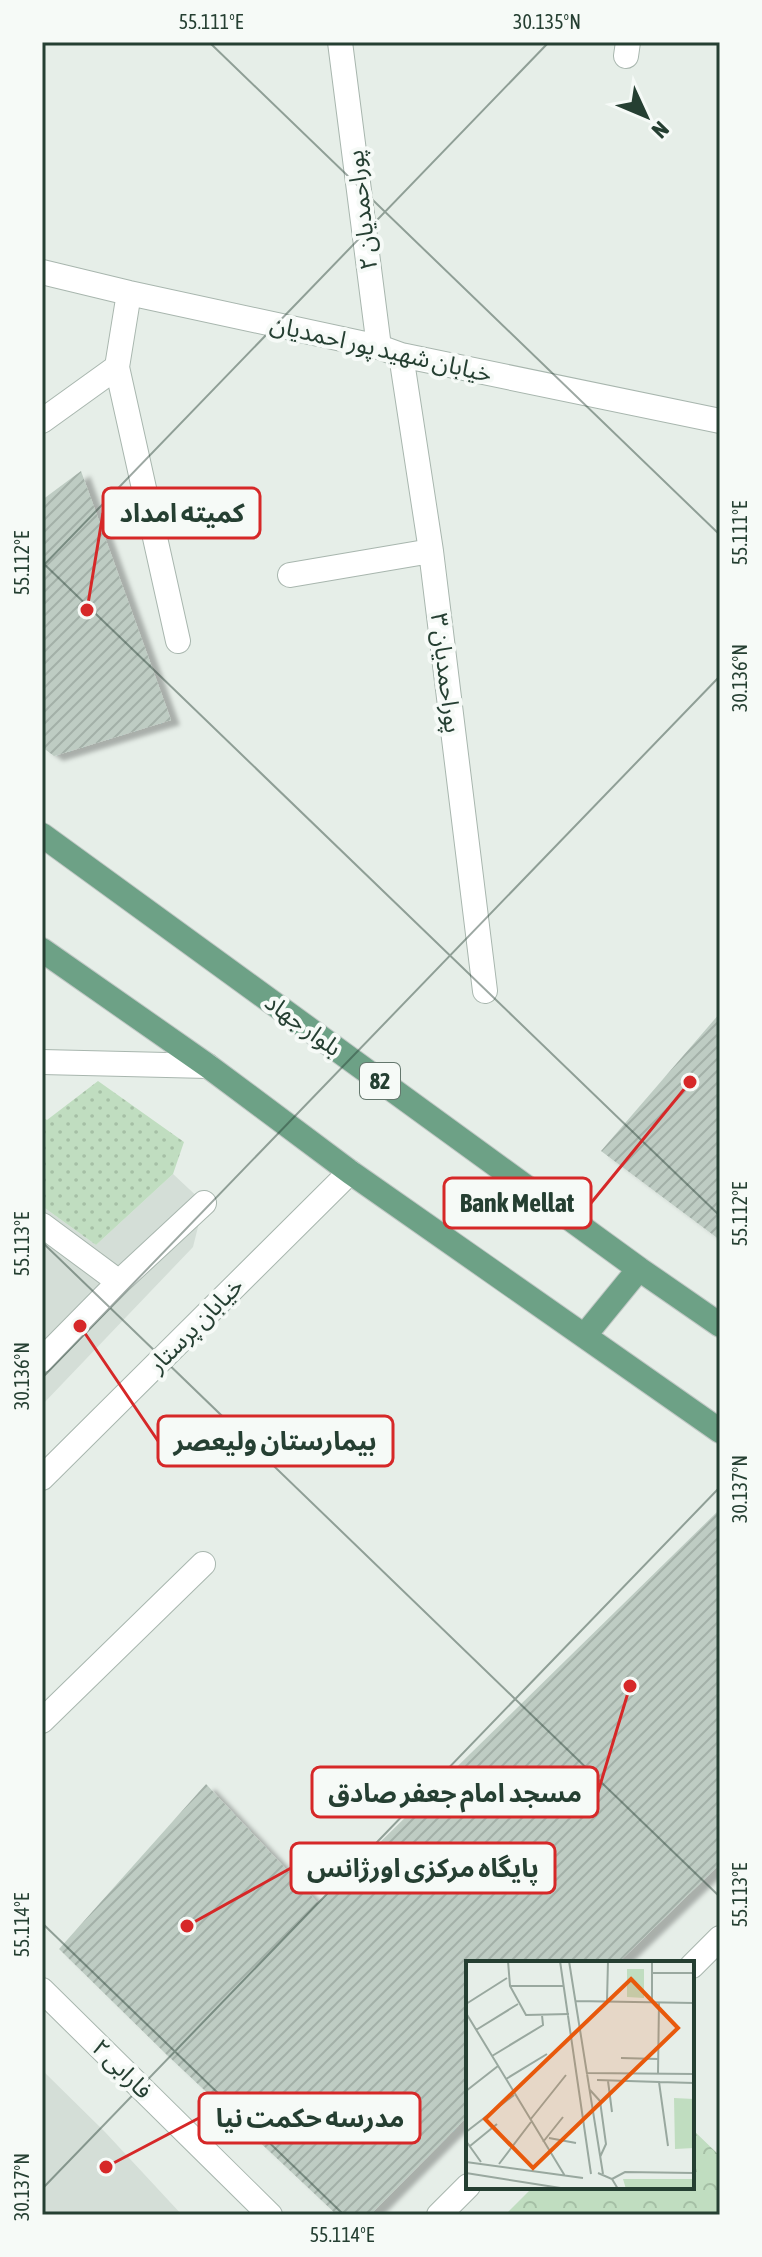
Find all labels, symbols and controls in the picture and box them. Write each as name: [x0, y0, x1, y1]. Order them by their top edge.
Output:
text: 55.111°E: [179, 10, 244, 33]
text: 30.135°N: [513, 10, 581, 33]
north arrow: [606, 76, 686, 156]
text: N: [647, 116, 674, 144]
street label: پوراحمدیان ۲: [341, 148, 384, 272]
street label: خیابان شهید پور احمدیان: [267, 310, 495, 389]
callout: کمیته امداد: [103, 488, 260, 538]
text: کمیته امداد: [120, 498, 246, 528]
text: 55.111°E: [728, 500, 751, 565]
text: 55.112°E: [10, 530, 33, 595]
street label: پوراحمدیان ۳: [424, 611, 467, 735]
text: 30.136°N: [728, 644, 751, 712]
street label: بلوار جهاد: [259, 988, 347, 1062]
road number: 82: [360, 1063, 400, 1099]
callout: Bank Mellat: [444, 1178, 591, 1228]
text: 55.112°E: [728, 1181, 751, 1246]
text: Bank Mellat: [460, 1188, 575, 1218]
text: 55.113°E: [10, 1211, 33, 1276]
street label: خیابان پرستار: [142, 1272, 250, 1380]
text: 30.136°N: [10, 1342, 33, 1410]
callout: بیمارستان ولیعصر: [158, 1416, 393, 1466]
text: بیمارستان ولیعصر: [172, 1426, 377, 1456]
text: 30.137°N: [728, 1455, 751, 1523]
callout: مسجد امام جعفر صادق: [312, 1767, 598, 1817]
text: مسجد امام جعفر صادق: [328, 1778, 582, 1813]
callout: پایگاه مرکزی اورژانس: [291, 1843, 555, 1893]
text: پایگاه مرکزی اورژانس: [307, 1853, 539, 1886]
text: 55.113°E: [728, 1862, 751, 1927]
text: 55.114°E: [10, 1892, 33, 1957]
inset map: [466, 1961, 694, 2189]
street label: فارابی ۲: [86, 2033, 158, 2105]
callout: مدرسه حکمت نیا: [199, 2093, 420, 2143]
text: مدرسه حکمت نیا: [216, 2103, 404, 2133]
text: 30.137°N: [10, 2153, 33, 2221]
text: 55.114°E: [310, 2223, 375, 2246]

